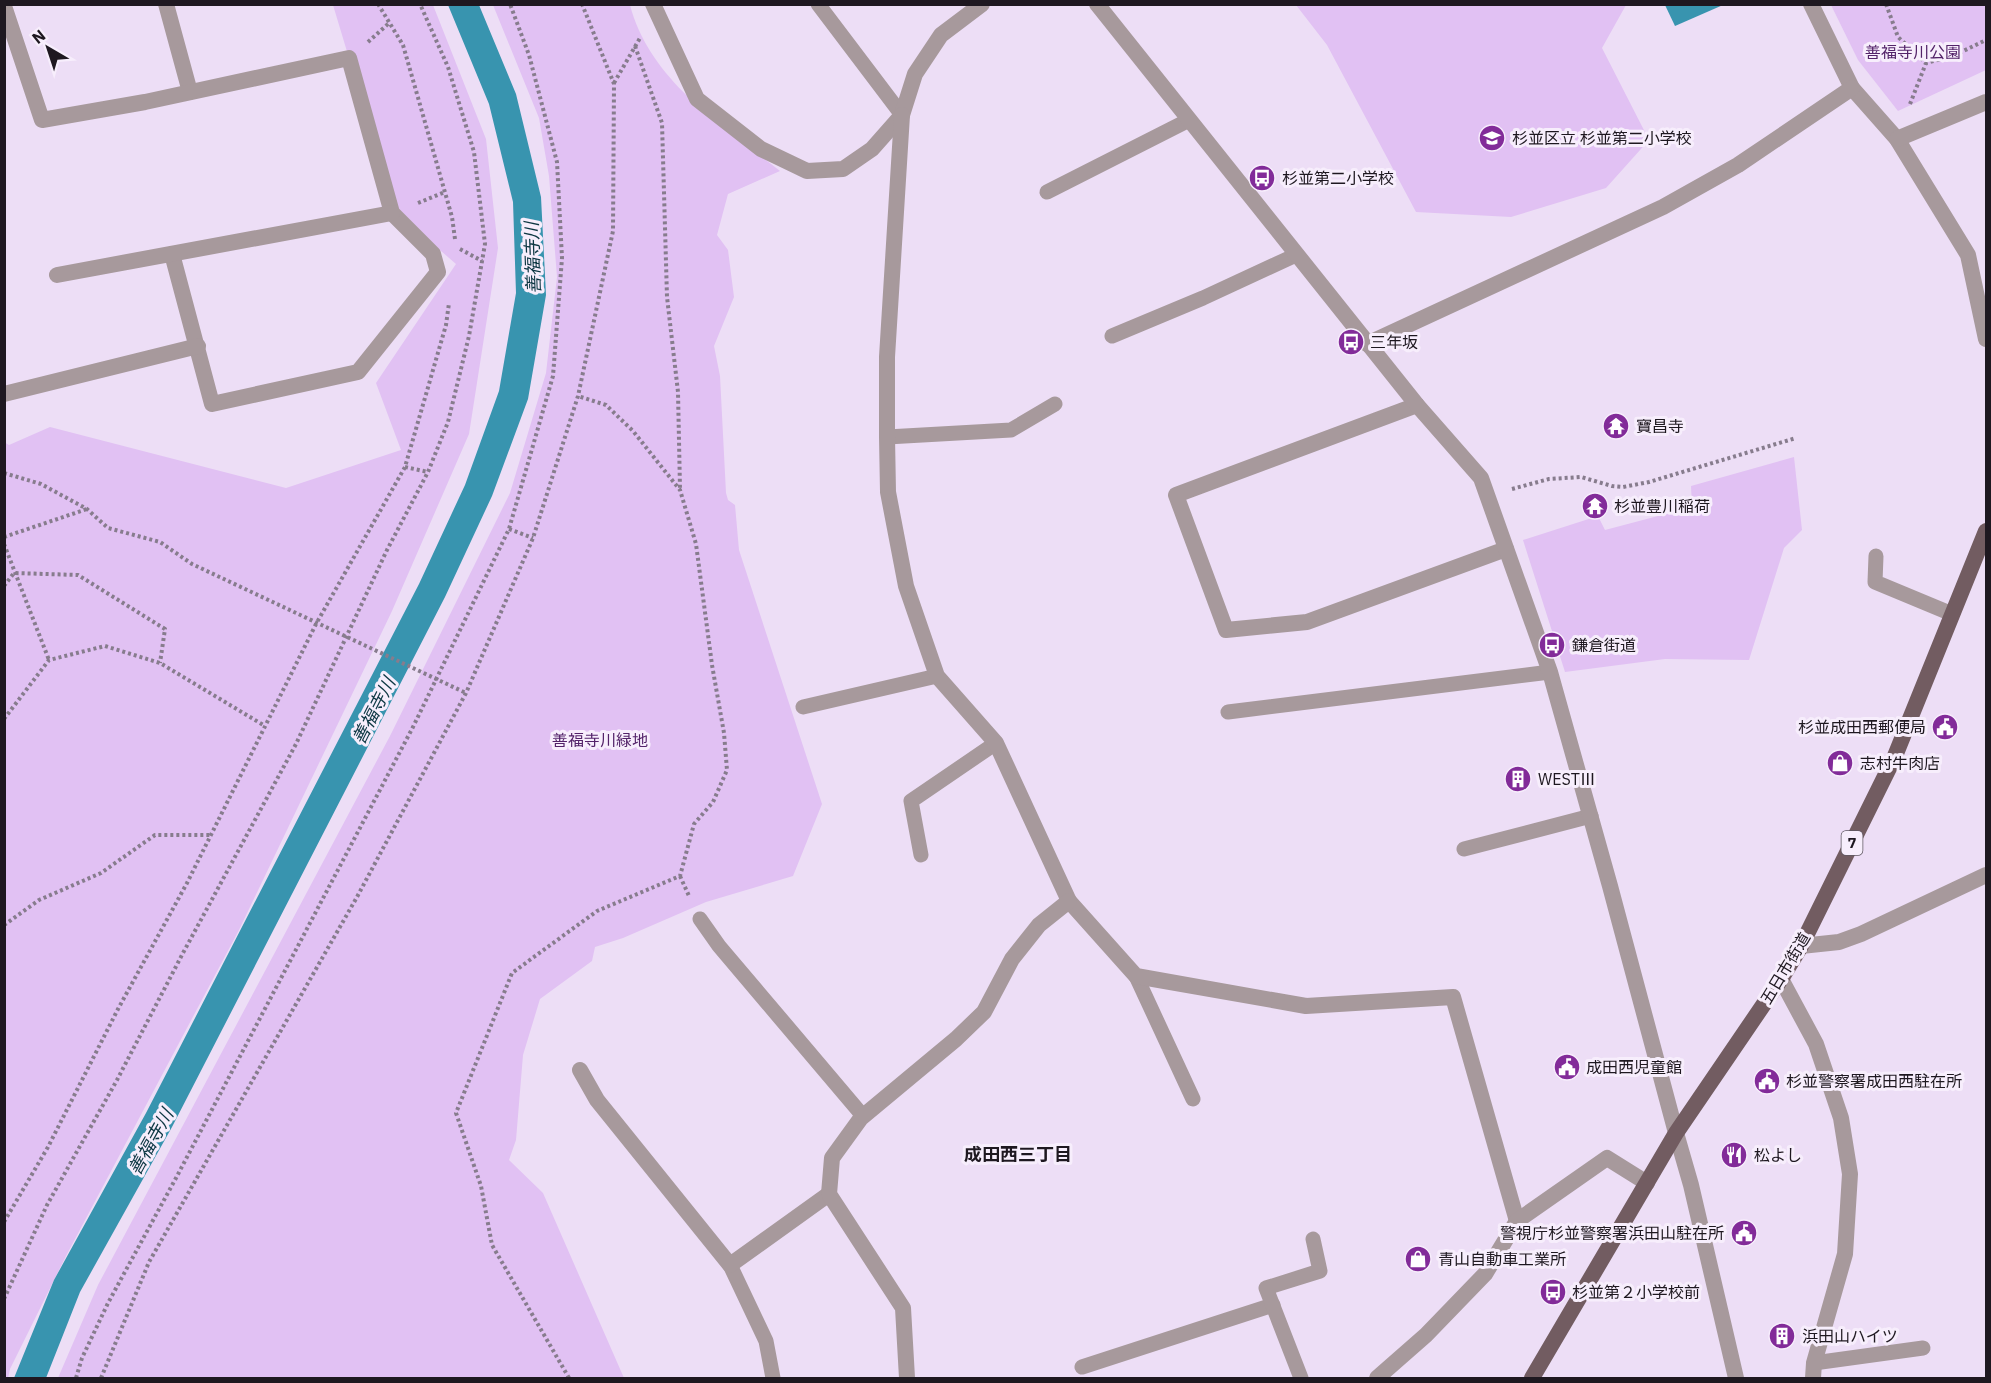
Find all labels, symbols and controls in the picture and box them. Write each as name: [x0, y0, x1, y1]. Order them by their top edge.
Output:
north arrow: [18, 18, 78, 78]
text: N: [28, 25, 49, 48]
park label: 善福寺川公園: [1865, 42, 1961, 62]
school or university icon: 杉並区立 杉並第二小学校: [1477, 123, 1507, 153]
place label: 杉並区立 杉並第二小学校: [1512, 128, 1692, 148]
bus stop icon: 杉並第二小学校: [1247, 163, 1277, 193]
place label: 杉並第二小学校: [1282, 168, 1394, 188]
water label: 善福寺川: [520, 220, 545, 294]
bus stop icon: 三年坂: [1336, 327, 1366, 357]
place label: 三年坂: [1370, 332, 1418, 352]
temple icon: 寶昌寺: [1601, 411, 1631, 441]
place label: 寶昌寺: [1636, 416, 1684, 436]
temple icon: 杉並豊川稲荷: [1580, 491, 1610, 521]
place label: 杉並豊川稲荷: [1614, 496, 1710, 516]
bus stop icon: 鎌倉街道: [1537, 630, 1567, 660]
place label: 鎌倉街道: [1572, 635, 1636, 655]
water label: 善福寺川: [347, 672, 401, 748]
public building icon: 杉並成田西郵便局: [1930, 712, 1960, 742]
place label: 杉並成田西郵便局: [1798, 717, 1926, 737]
park label: 善福寺川緑地: [552, 730, 648, 750]
shop icon: 志村牛肉店: [1825, 748, 1855, 778]
place label: 志村牛肉店: [1860, 753, 1940, 773]
building icon: WESTⅢ: [1503, 764, 1533, 794]
place label: WESTⅢ: [1538, 769, 1596, 789]
road number: 7: [1842, 831, 1862, 855]
street label: 五日市街道: [1756, 929, 1814, 1007]
public building icon: 成田西児童館: [1552, 1052, 1582, 1082]
place label: 成田西児童館: [1586, 1057, 1682, 1077]
public building icon: 杉並警察署成田西駐在所: [1752, 1066, 1782, 1096]
place label: 杉並警察署成田西駐在所: [1786, 1071, 1962, 1091]
water label: 善福寺川: [123, 1103, 179, 1179]
restaurant icon: 松よし: [1719, 1140, 1749, 1170]
district label: 成田西三丁目: [964, 1143, 1072, 1166]
place label: 松よし: [1754, 1145, 1802, 1165]
public building icon: 警視庁杉並警察署浜田山駐在所: [1729, 1218, 1759, 1248]
place label: 警視庁杉並警察署浜田山駐在所: [1500, 1223, 1724, 1243]
shop icon: 青山自動車工業所: [1403, 1244, 1433, 1274]
place label: 青山自動車工業所: [1438, 1249, 1566, 1269]
bus stop icon: 杉並第２小学校前: [1538, 1277, 1568, 1307]
place label: 杉並第２小学校前: [1572, 1282, 1700, 1302]
building icon: 浜田山ハイツ: [1767, 1321, 1797, 1351]
place label: 浜田山ハイツ: [1802, 1326, 1898, 1346]

